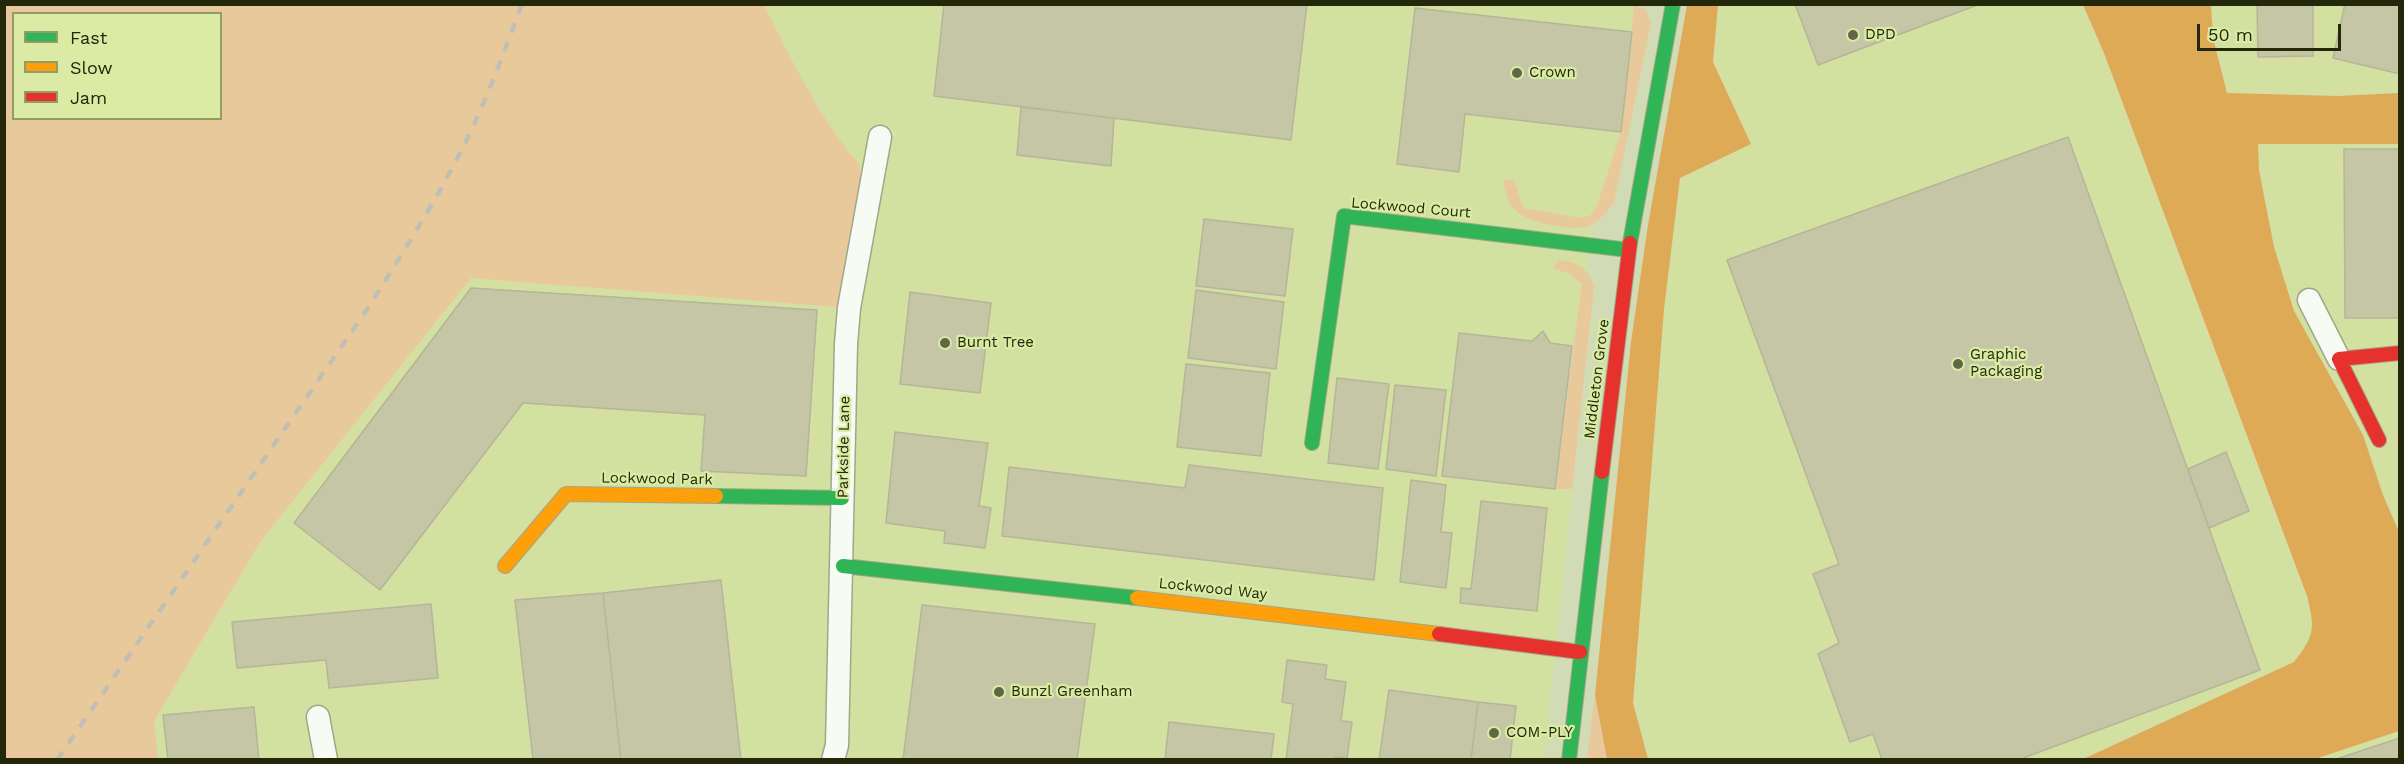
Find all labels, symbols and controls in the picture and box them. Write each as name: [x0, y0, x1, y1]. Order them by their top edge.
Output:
legend: [12, 12, 222, 120]
scale bar: [2200, 12, 2344, 50]
text: 50 m: [2208, 24, 2253, 45]
place label: DPD: [1865, 26, 1896, 44]
text: Fast: [70, 27, 107, 48]
marker: DPD: [1846, 28, 1860, 42]
text: Slow: [70, 57, 113, 78]
place label: Crown: [1529, 64, 1576, 82]
marker: Crown: [1510, 66, 1524, 80]
text: Jam: [70, 87, 107, 108]
street label: Lockwood Court: [1350, 194, 1472, 222]
street label: Middleton Grove: [1581, 318, 1613, 440]
place label: Burnt Tree: [957, 334, 1034, 352]
marker: Burnt Tree: [938, 336, 952, 350]
place label: Graphic Packaging: [1970, 346, 2042, 381]
marker: Graphic Packaging: [1951, 357, 1965, 371]
street label: Parkside Lane: [834, 396, 854, 498]
street label: Lockwood Park: [601, 469, 713, 489]
street label: Lockwood Way: [1158, 574, 1268, 604]
place label: Bunzl Greenham: [1011, 683, 1132, 701]
marker: Bunzl Greenham: [992, 685, 1006, 699]
place label: COM-PLY: [1506, 724, 1573, 742]
marker: COM-PLY: [1487, 726, 1501, 740]

